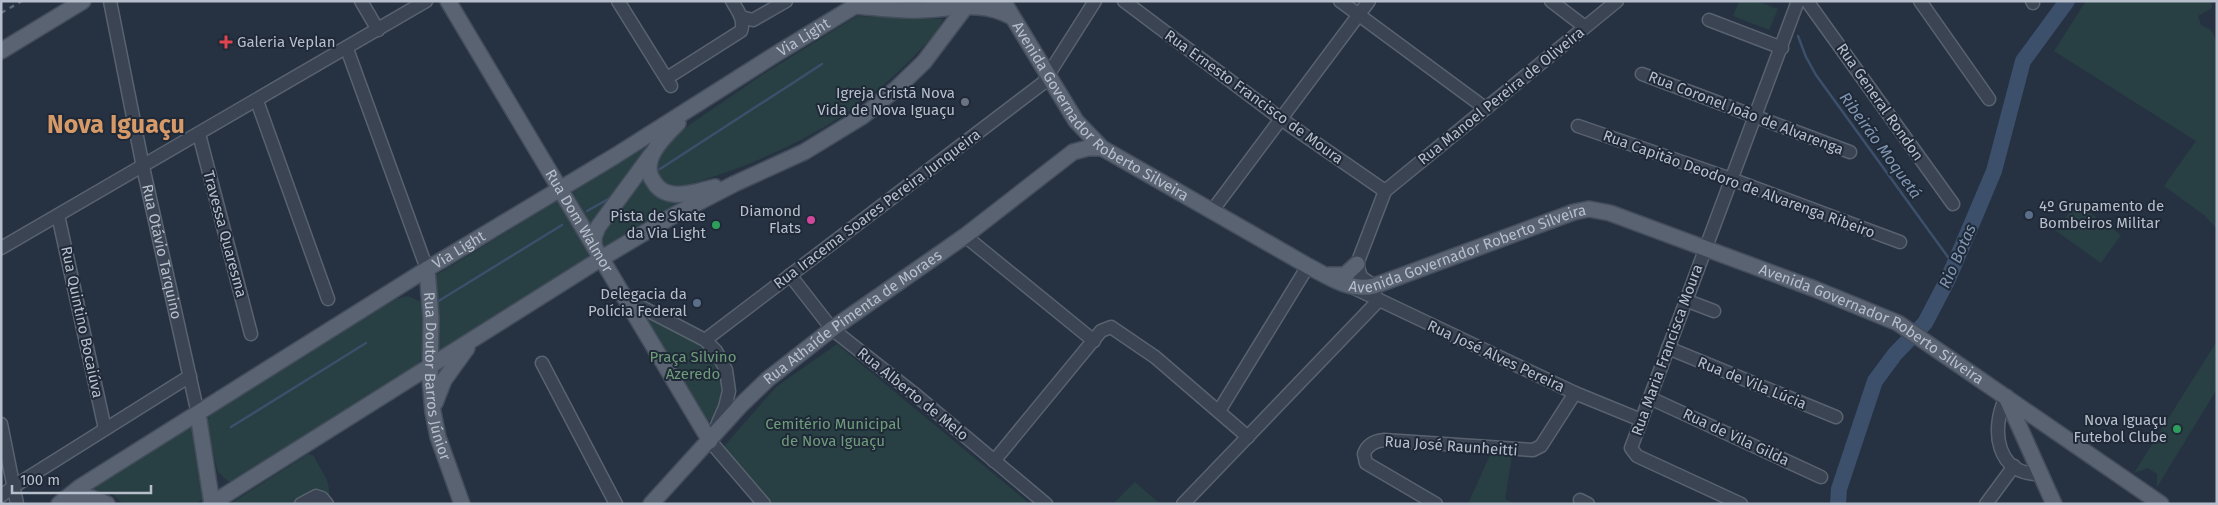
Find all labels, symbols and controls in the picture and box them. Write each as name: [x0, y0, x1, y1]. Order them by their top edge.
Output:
street label: Via Light: [774, 14, 834, 60]
street label: Avenida Governador Roberto Silveira: [1009, 18, 1192, 205]
street label: Rua Manoel Pereira de Oliveira: [1414, 23, 1588, 169]
street label: Rua Ernesto Francisco de Moura: [1161, 26, 1347, 168]
place label: Galeria Veplan: [237, 33, 335, 51]
marker: Galeria Veplan: [219, 35, 233, 49]
street label: Rua General Rondon: [1833, 40, 1927, 164]
street label: Rua Coronel João de Alvarenga: [1646, 67, 1846, 159]
place label: Igreja Cristã Nova Vida de Nova Iguaçu: [817, 84, 955, 119]
water label: Ribeirão Moquetá: [1836, 88, 1926, 202]
marker: Igreja Cristã Nova Vida de Nova Iguaçu: [959, 96, 971, 108]
district label: Nova Iguaçu: [47, 110, 185, 140]
street label: Rua Iracema Soares Pereira Junqueira: [770, 125, 984, 293]
street label: Rua Capitão Deodoro de Alvarenga Ribeiro: [1601, 126, 1877, 242]
street label: Rua Dom Walmor: [541, 166, 617, 276]
street label: Travessa Quaresma: [199, 169, 251, 299]
street label: Rua Otávio Tarquino: [138, 182, 186, 321]
place label: 4º Grupamento de Bombeiros Militar: [2039, 197, 2164, 232]
street label: Avenida Governador Roberto Silveira: [1347, 201, 1588, 296]
place label: Diamond Flats: [740, 202, 801, 237]
place label: Pista de Skate da Via Light: [610, 207, 707, 242]
marker: 4º Grupamento de Bombeiros Militar: [2023, 209, 2035, 221]
marker: Diamond Flats: [805, 214, 817, 226]
marker: Pista de Skate da Via Light: [710, 219, 722, 231]
water label: Rio Botas: [1935, 221, 1980, 291]
street label: Via Light: [429, 227, 489, 273]
street label: Rua Quintino Bocaiúva: [57, 245, 107, 399]
street label: Rua Athaíde Pimenta de Moraes: [760, 246, 945, 388]
street label: Avenida Governador Roberto Silveira: [1757, 260, 1987, 388]
street label: Rua Maria Francisca Moura: [1628, 262, 1706, 438]
place label: Delegacia da Polícia Federal: [588, 285, 688, 320]
street label: Rua Doutor Barros Júnior: [420, 291, 455, 463]
marker: Delegacia da Polícia Federal: [691, 297, 703, 309]
street label: Rua José Alves Pereira: [1425, 316, 1567, 396]
street label: Rua Alberto de Melo: [854, 344, 972, 444]
park label: Praça Silvino Azeredo: [650, 348, 736, 383]
street label: Rua de Vila Lúcia: [1695, 353, 1809, 413]
street label: Rua de Vila Gilda: [1680, 404, 1792, 470]
place label: Nova Iguaçu Futebol Clube: [2074, 411, 2167, 446]
park label: Cemitério Municipal de Nova Iguaçu: [765, 415, 901, 450]
marker: Nova Iguaçu Futebol Clube: [2171, 423, 2183, 435]
street label: Rua José Raunheitti: [1384, 432, 1518, 460]
scale bar: [12, 462, 151, 494]
text: 100 m: [20, 471, 60, 489]

